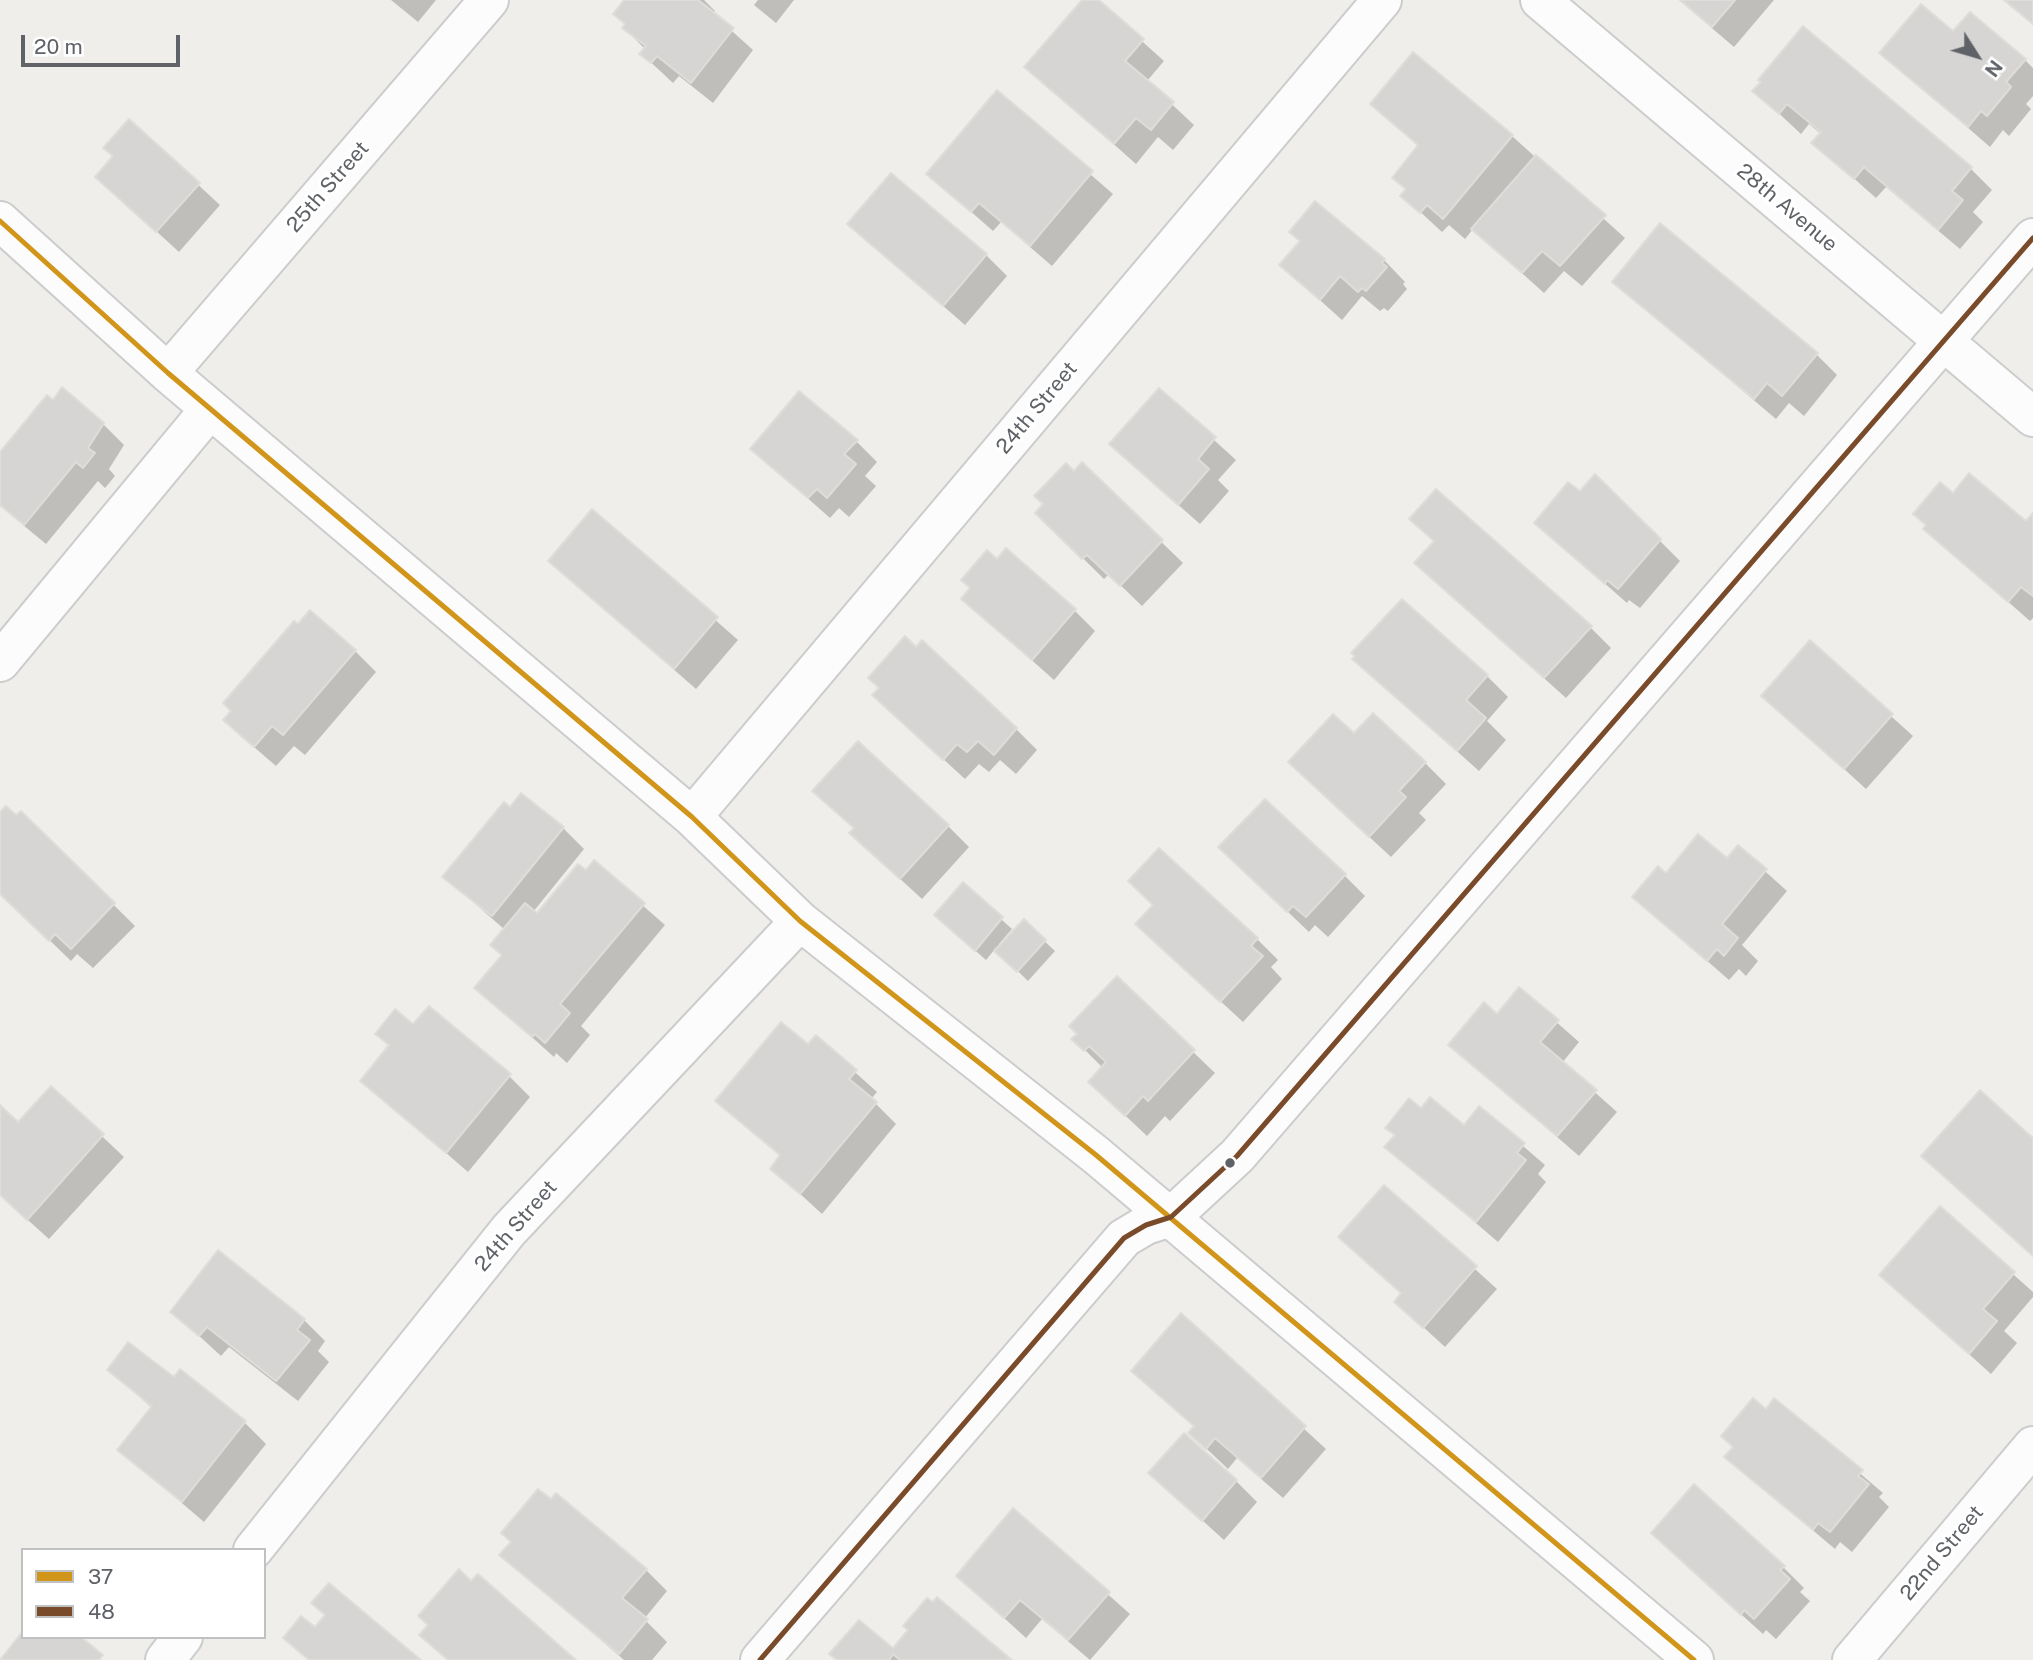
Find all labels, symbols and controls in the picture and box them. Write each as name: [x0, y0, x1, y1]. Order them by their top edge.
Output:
scale bar: [24, 21, 184, 65]
north arrow: [1942, 21, 2012, 91]
text: 20 m: [34, 34, 83, 59]
text: N: [1981, 56, 2007, 81]
street label: 25th Street: [282, 136, 374, 238]
street label: 28th Avenue: [1732, 159, 1842, 257]
street label: 24th Street: [991, 357, 1083, 459]
unlabelled marker: [1223, 1156, 1237, 1170]
street label: 24th Street: [470, 1175, 562, 1277]
street label: 22nd Street: [1895, 1500, 1989, 1606]
legend: [21, 1548, 266, 1639]
text: 37: [88, 1564, 113, 1589]
text: 48: [88, 1599, 115, 1624]

